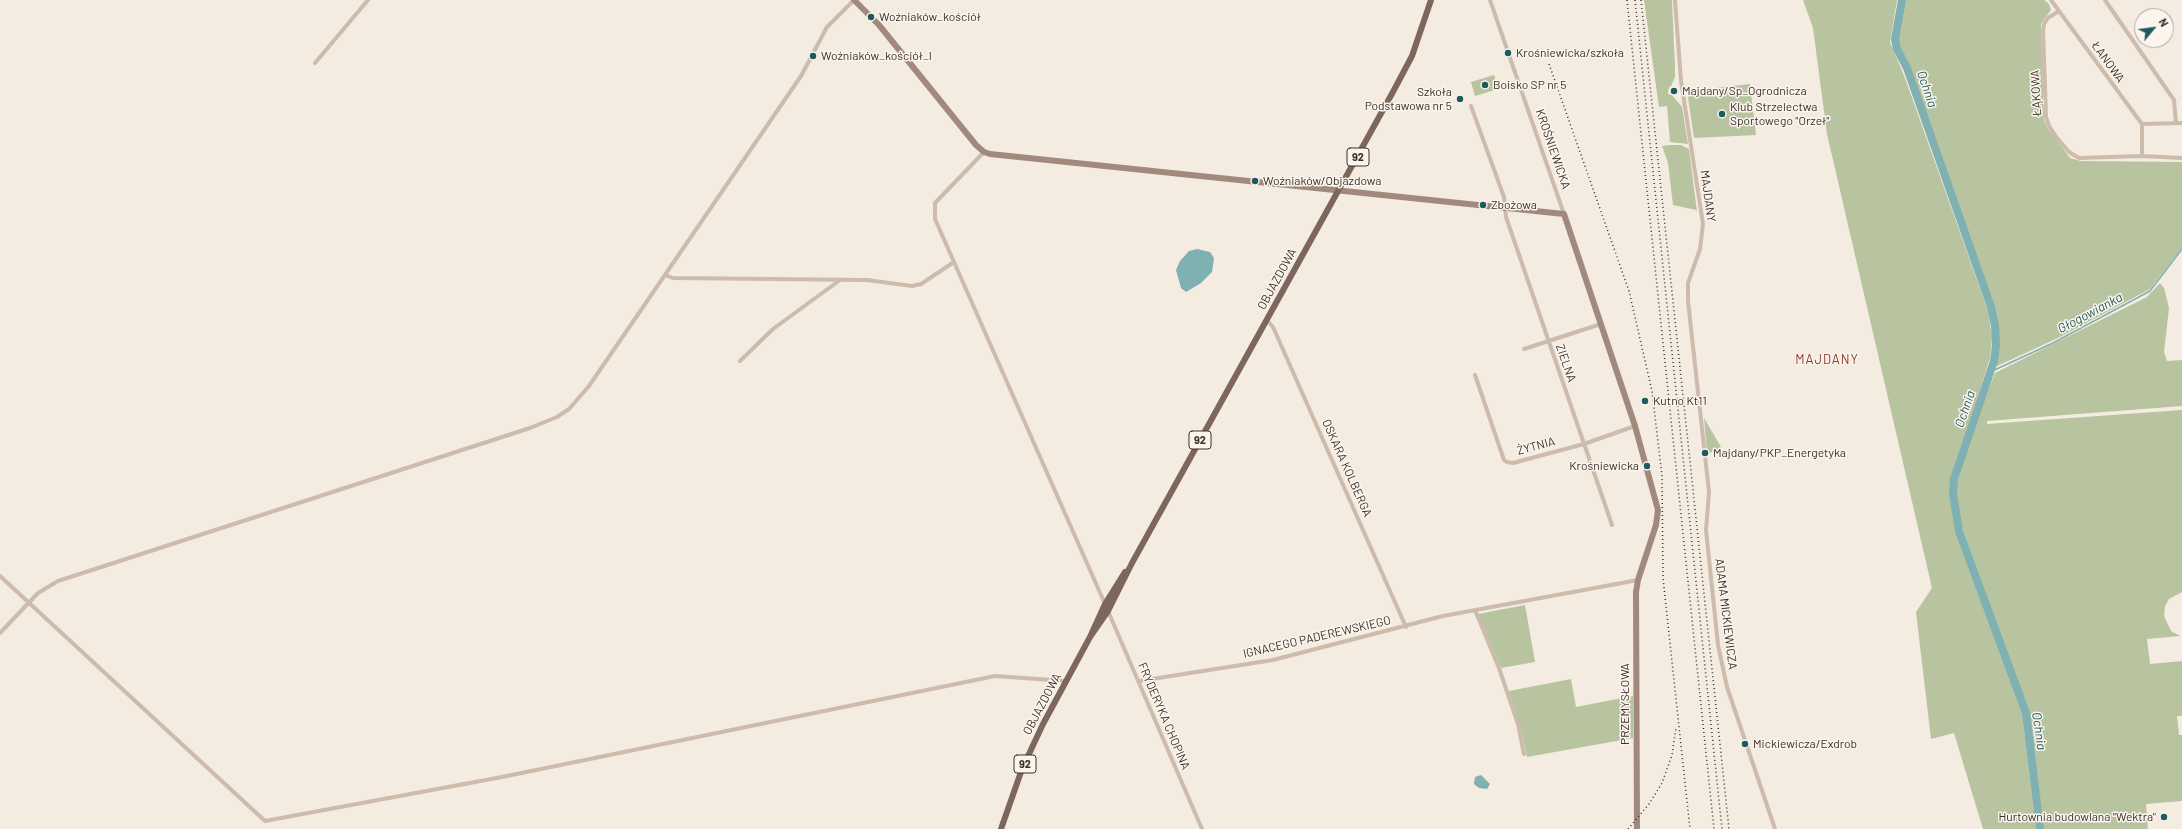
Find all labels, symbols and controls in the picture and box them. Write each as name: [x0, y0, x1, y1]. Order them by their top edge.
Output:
north arrow: [2134, 8, 2174, 48]
place label: Woźniaków_kościół: [879, 10, 981, 24]
marker: Woźniaków_kościół: [866, 12, 876, 22]
text: N: [2157, 16, 2172, 29]
street label: ŁANOWA: [2088, 39, 2128, 85]
place label: Krośniewicka/szkoła: [1516, 46, 1624, 60]
marker: Krośniewicka/szkoła: [1503, 48, 1513, 58]
place label: Woźniaków_kościół_I: [821, 49, 932, 63]
marker: Woźniaków_kościół_I: [808, 51, 818, 61]
water label: Ochnia: [1913, 68, 1941, 110]
street label: ŁĄKOWA: [2028, 70, 2044, 116]
place label: Boisko SP nr 5: [1493, 78, 1567, 92]
marker: Boisko SP nr 5: [1480, 80, 1490, 90]
place label: Majdany/Sp_Ogrodnicza: [1682, 84, 1807, 98]
place label: Szkoła Podstawowa nr 5: [1365, 85, 1452, 113]
marker: Majdany/Sp_Ogrodnicza: [1669, 86, 1679, 96]
marker: Szkoła Podstawowa nr 5: [1455, 94, 1465, 104]
place label: Klub Strzelectwa Sportowego "Orzeł": [1730, 100, 1829, 128]
street label: KROŚNIEWICKA: [1533, 107, 1573, 191]
marker: Klub Strzelectwa Sportowego "Orzeł": [1717, 109, 1727, 119]
road number: 92: [1347, 148, 1369, 166]
street label: MAJDANY: [1697, 169, 1719, 223]
place label: Woźniaków/Objazdowa: [1263, 174, 1381, 188]
marker: Woźniaków/Objazdowa: [1250, 176, 1260, 186]
place label: Zbożowa: [1491, 198, 1537, 212]
marker: Zbożowa: [1478, 200, 1488, 210]
street label: OBJAZDOWA: [1254, 246, 1300, 312]
water label: Głogowianka: [2055, 289, 2125, 337]
street label: ZIELNA: [1553, 342, 1579, 384]
district label: MAJDANY: [1795, 352, 1859, 368]
water label: Ochnia: [1951, 388, 1979, 430]
place label: Kutno Kt11: [1653, 394, 1707, 408]
marker: Kutno Kt11: [1640, 396, 1650, 406]
street label: OSKARA KOLBERGA: [1319, 417, 1375, 519]
road number: 92: [1189, 431, 1211, 449]
street label: ŻYTNIA: [1515, 434, 1557, 458]
place label: Majdany/PKP_Energetyka: [1713, 446, 1846, 460]
marker: Majdany/PKP_Energetyka: [1700, 448, 1710, 458]
place label: Krośniewicka: [1569, 459, 1639, 473]
marker: Krośniewicka: [1642, 461, 1652, 471]
street label: ADAMA MICKIEWICZA: [1712, 558, 1740, 670]
street label: IGNACEGO PADEREWSKIEGO: [1242, 613, 1392, 661]
street label: FRYDERYKA CHOPINA: [1135, 660, 1193, 772]
street label: PRZEMYSŁOWA: [1618, 663, 1632, 745]
street label: OBJAZDOWA: [1020, 671, 1064, 737]
water label: Ochnia: [2029, 711, 2049, 751]
place label: Mickiewicza/Exdrob: [1753, 737, 1857, 751]
marker: Mickiewicza/Exdrob: [1740, 739, 1750, 749]
road number: 92: [1014, 755, 1036, 773]
place label: Hurtownia budowlana "Wektra": [1998, 810, 2156, 824]
marker: Hurtownia budowlana "Wektra": [2159, 812, 2169, 822]

